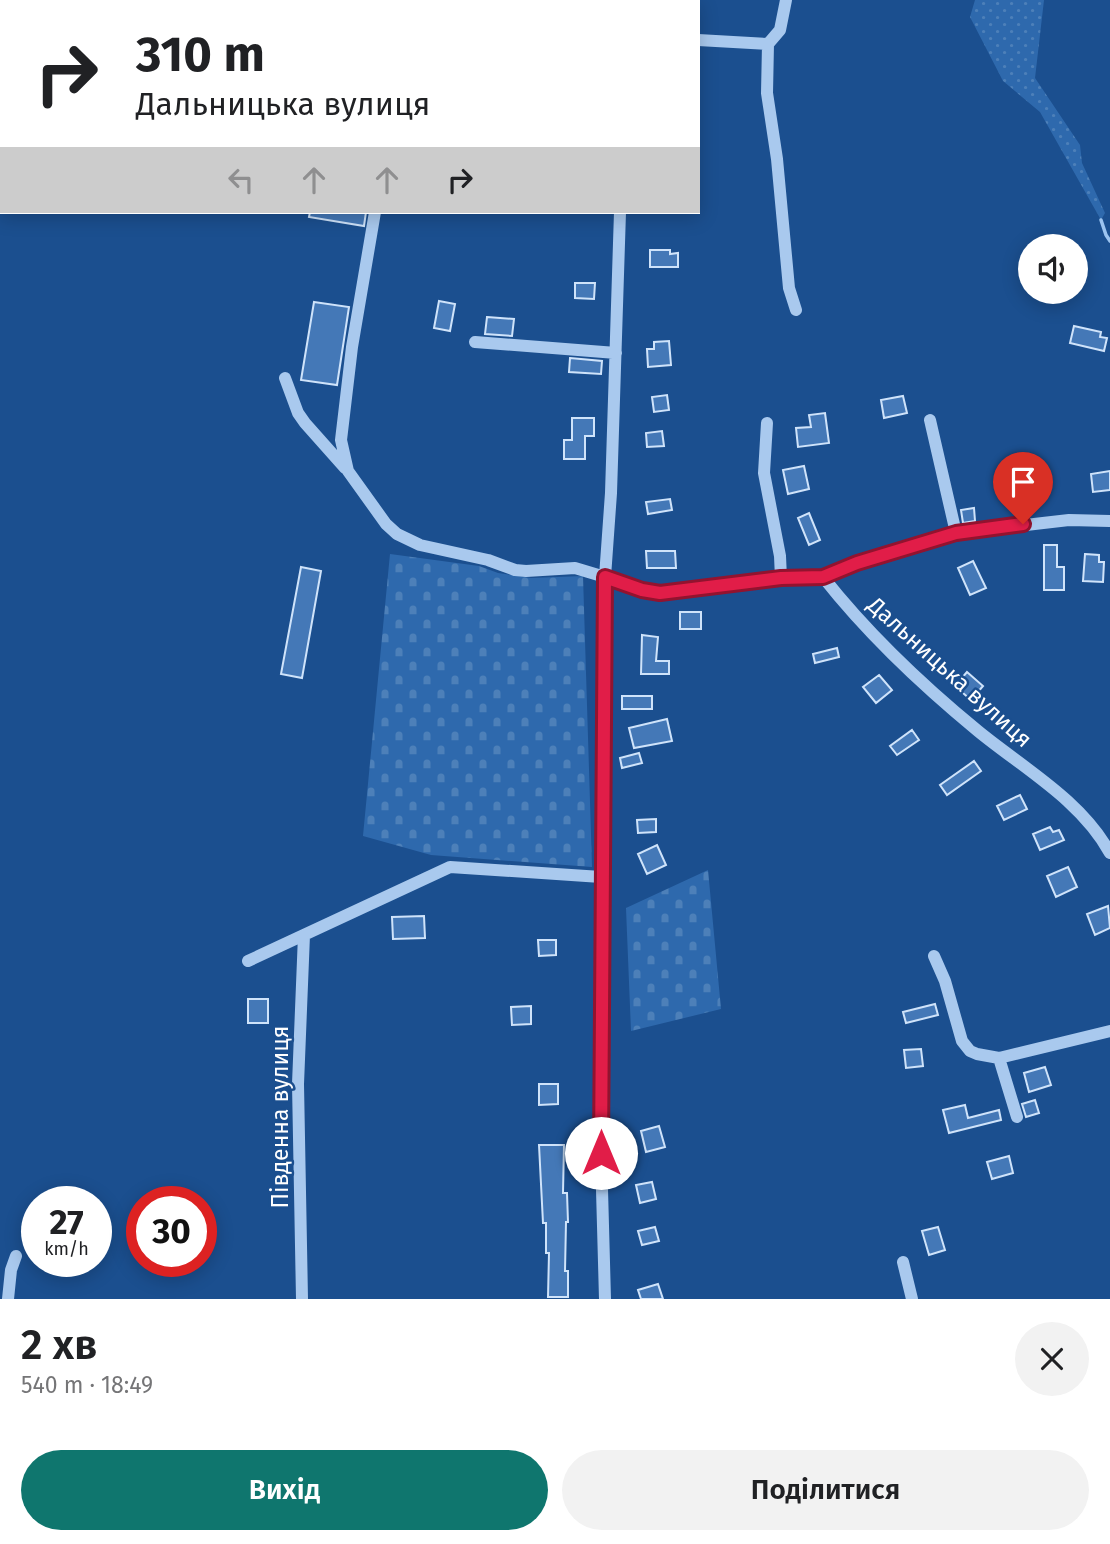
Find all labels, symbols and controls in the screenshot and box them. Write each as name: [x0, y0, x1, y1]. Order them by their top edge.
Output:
text: 310 m: [136, 25, 265, 84]
icon: right: [21, 28, 112, 119]
text: Дальницька вулиця: [136, 85, 430, 123]
icon: left: [222, 161, 260, 199]
icon: ahead: [295, 161, 333, 199]
icon: ahead: [368, 161, 406, 199]
icon: right: [441, 161, 479, 199]
map controls: [1018, 234, 1088, 304]
button: sound: [1018, 234, 1088, 304]
pin: [993, 452, 1053, 524]
icon: arrive: [1004, 463, 1042, 501]
street label: Дальницька вулиця: [861, 590, 1038, 753]
street label: Південна вулиця: [266, 1026, 294, 1208]
position arrow: [564, 1116, 638, 1190]
speed limit sign: 30: [126, 1186, 217, 1277]
text: 27: [49, 1201, 84, 1243]
text: km/h: [44, 1238, 89, 1260]
text: 2 хв: [21, 1320, 97, 1370]
button: close: [1015, 1322, 1089, 1396]
text: 540 m · 18:49: [21, 1371, 153, 1399]
button: Вихід: [21, 1450, 548, 1530]
button: Поділитися: [562, 1450, 1089, 1530]

